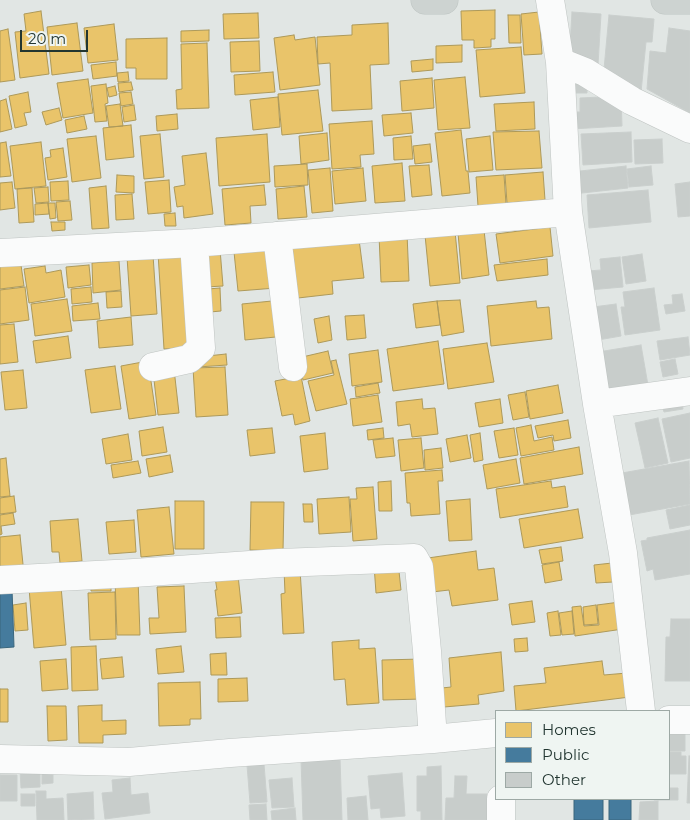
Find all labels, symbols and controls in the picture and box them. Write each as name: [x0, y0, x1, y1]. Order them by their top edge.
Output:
scale bar: [22, 20, 90, 52]
text: 20 m: [28, 29, 66, 48]
legend: [495, 710, 670, 800]
text: Homes: [542, 720, 596, 739]
text: Public: [542, 745, 590, 764]
text: Other: [542, 770, 586, 789]

